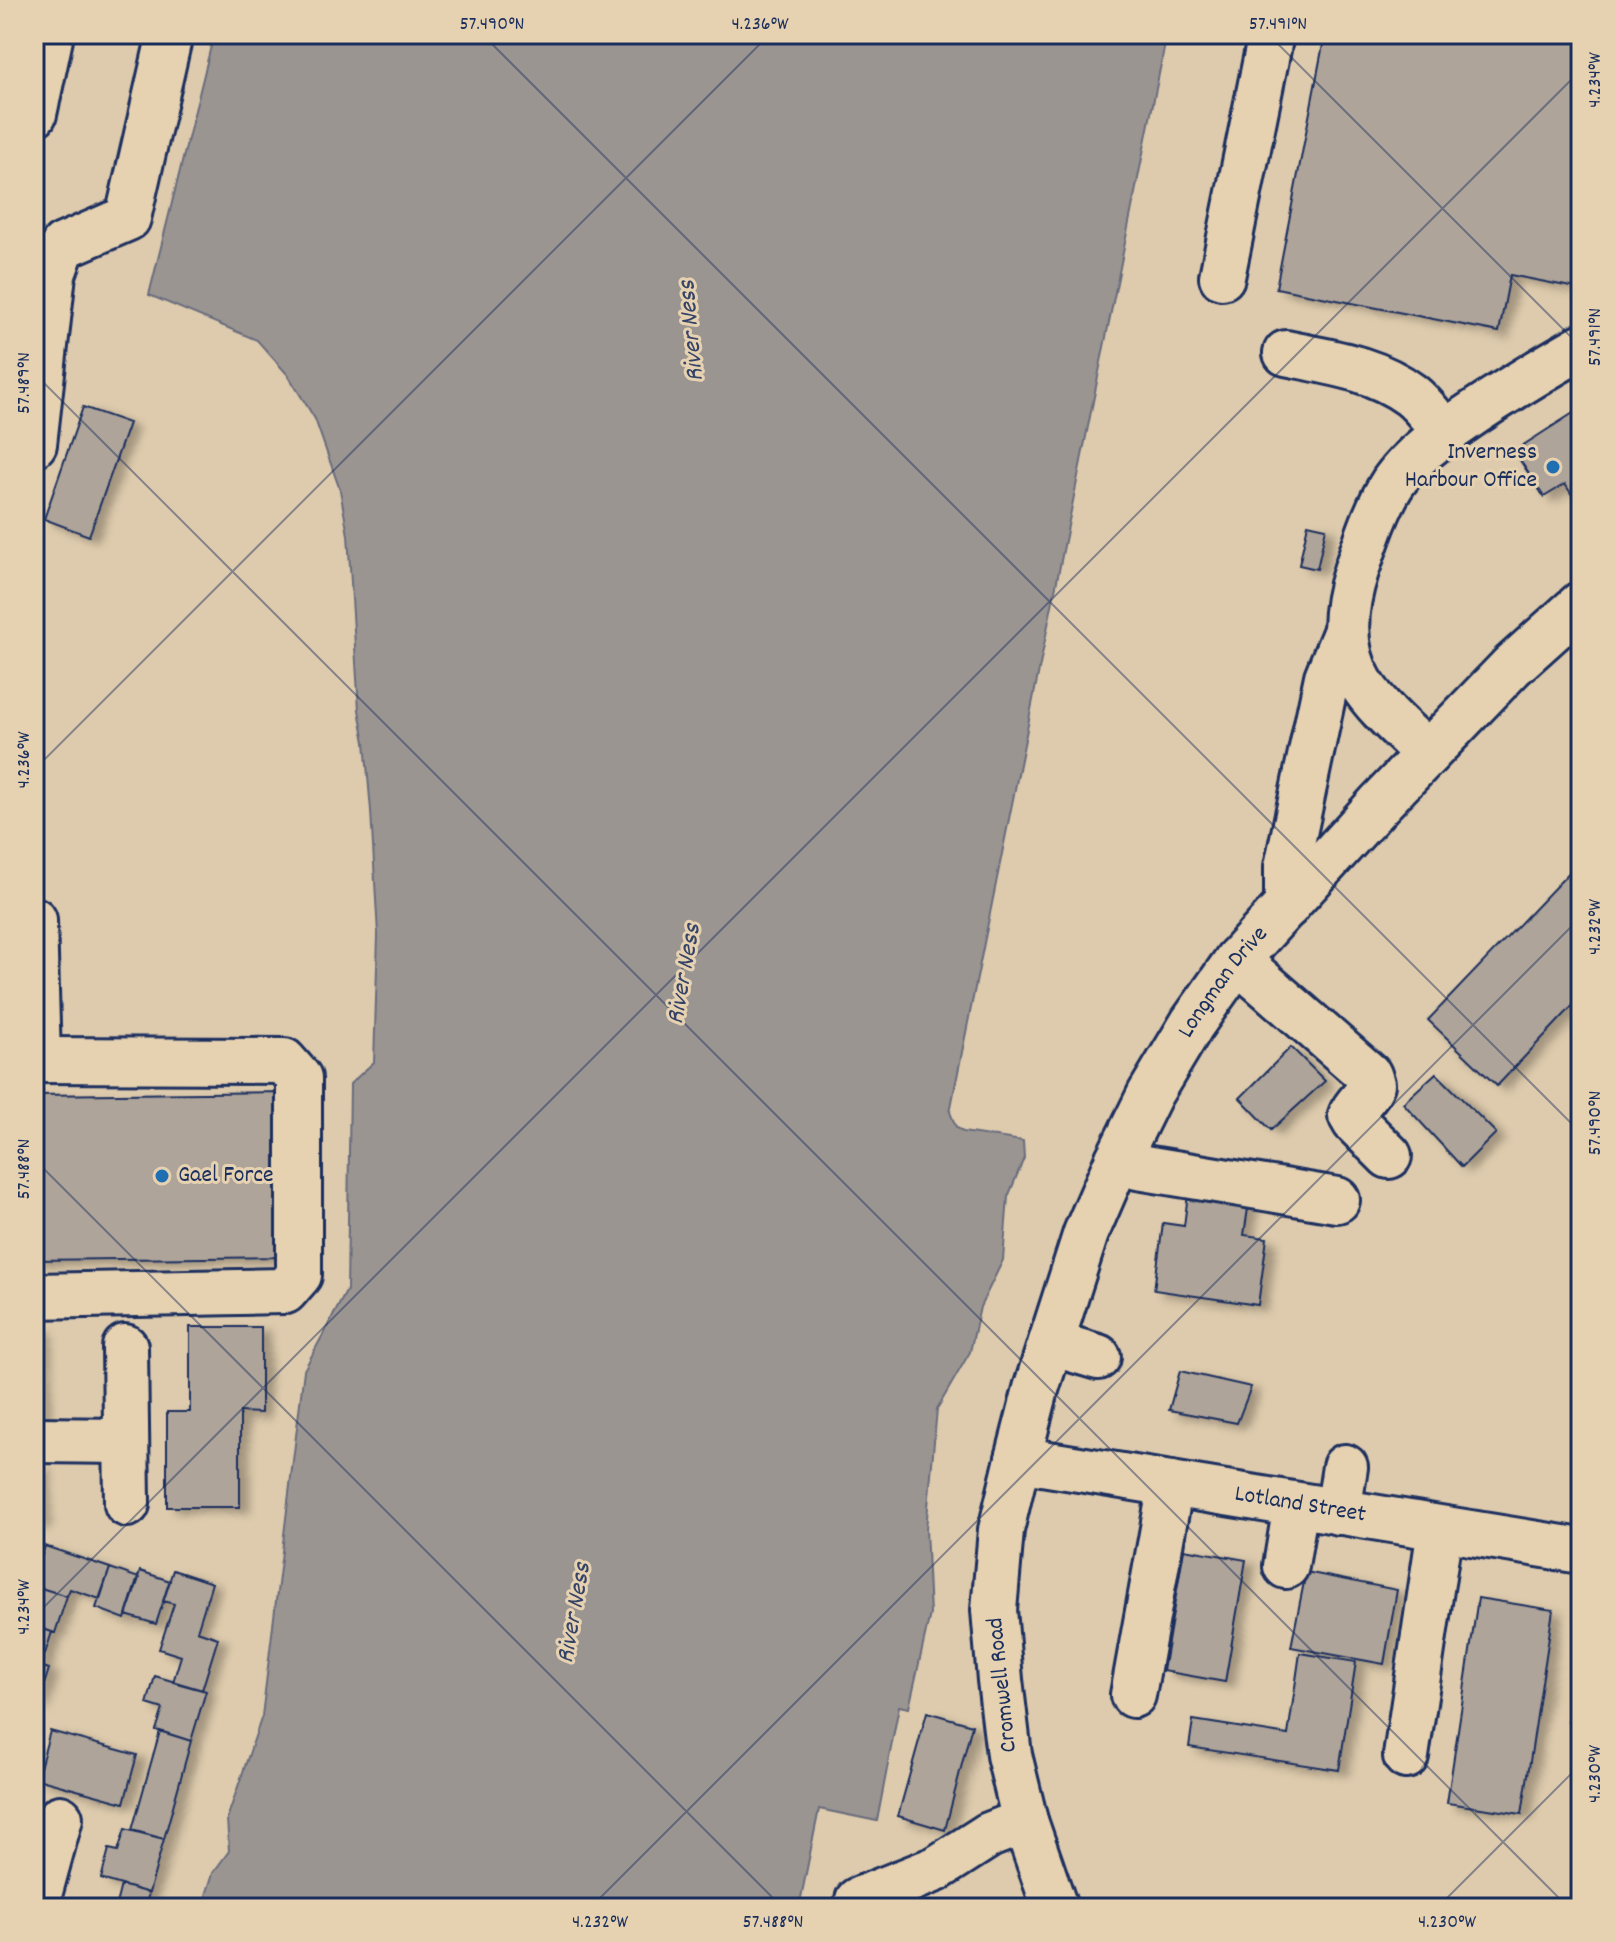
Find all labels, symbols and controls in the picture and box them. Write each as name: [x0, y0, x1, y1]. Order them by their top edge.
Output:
text: 57.490°N: [460, 11, 524, 39]
text: 4.236°W: [732, 11, 789, 39]
text: 57.491°N: [1249, 11, 1307, 39]
text: 4.234°W: [1582, 52, 1610, 108]
water label: River Ness: [669, 278, 715, 383]
text: 57.491°N: [1582, 308, 1610, 366]
text: 57.489°N: [11, 352, 39, 414]
place label: Inverness Harbour Office: [1405, 436, 1537, 498]
marker: Inverness Harbour Office: [1544, 458, 1562, 476]
text: 4.236°W: [11, 731, 39, 788]
text: 4.232°W: [1582, 899, 1610, 955]
street label: Longman Drive: [1170, 919, 1277, 1045]
water label: River Ness: [658, 920, 712, 1027]
text: 57.490°N: [1582, 1091, 1610, 1155]
text: 57.488°N: [11, 1139, 39, 1199]
place label: Gael Force: [178, 1159, 274, 1193]
marker: Gael Force: [153, 1167, 171, 1185]
street label: Lotland Street: [1232, 1478, 1369, 1533]
water label: River Ness: [548, 1559, 602, 1666]
text: 4.234°W: [11, 1579, 39, 1635]
street label: Cromwell Road: [979, 1616, 1027, 1754]
text: 4.230°W: [1582, 1744, 1610, 1803]
text: 4.232°W: [572, 1909, 628, 1937]
text: 57.488°N: [743, 1909, 803, 1937]
text: 4.230°W: [1418, 1909, 1477, 1937]

